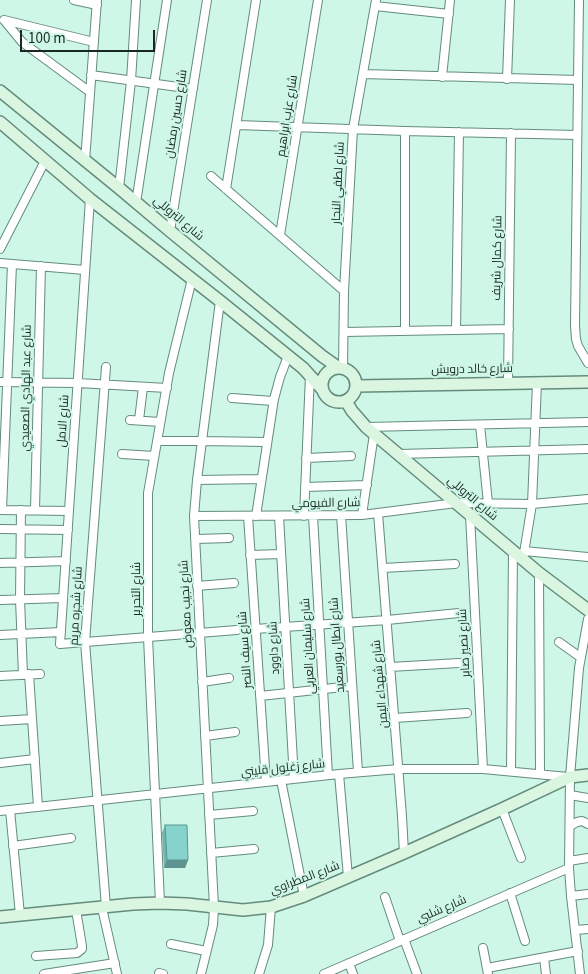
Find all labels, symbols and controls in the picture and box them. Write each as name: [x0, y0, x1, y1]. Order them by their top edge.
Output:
scale bar: [22, 20, 158, 52]
text: 100 m: [28, 28, 66, 49]
street label: شارع حسين رمضان: [163, 69, 191, 159]
street label: شارع عزب ابراهيم: [274, 74, 302, 158]
street label: شارع لطفي النجار: [330, 141, 348, 225]
street label: شارع التروللي: [150, 194, 206, 244]
street label: شارع كمال شريف: [490, 215, 506, 301]
street label: شارع عبد الهادي الصعيدي: [19, 324, 35, 452]
street label: شارع خالد درويش: [431, 362, 513, 378]
street label: شارع الامل: [55, 394, 73, 448]
street label: شارع التروللي: [444, 474, 500, 524]
street label: شارع الفيومي: [292, 496, 360, 512]
street label: شارع نجيب معوض: [177, 559, 197, 649]
street label: شارع التحرير: [130, 562, 144, 616]
street label: شارع شجره مريم: [68, 566, 86, 646]
street label: شارع سليمان العربي: [299, 597, 319, 695]
street label: شارع ابطال بورسعيد: [327, 597, 349, 693]
street label: شارع نصير صابر: [456, 608, 474, 678]
street label: شارع سيف النصر: [236, 611, 256, 689]
street label: شارع داوود: [266, 621, 284, 675]
street label: شارع شهداء اليمن: [370, 639, 392, 729]
street label: شارع زغلول قليني: [240, 757, 326, 781]
street label: شارع المطراوي: [268, 859, 342, 899]
street label: شارع شلبي: [415, 893, 469, 927]

